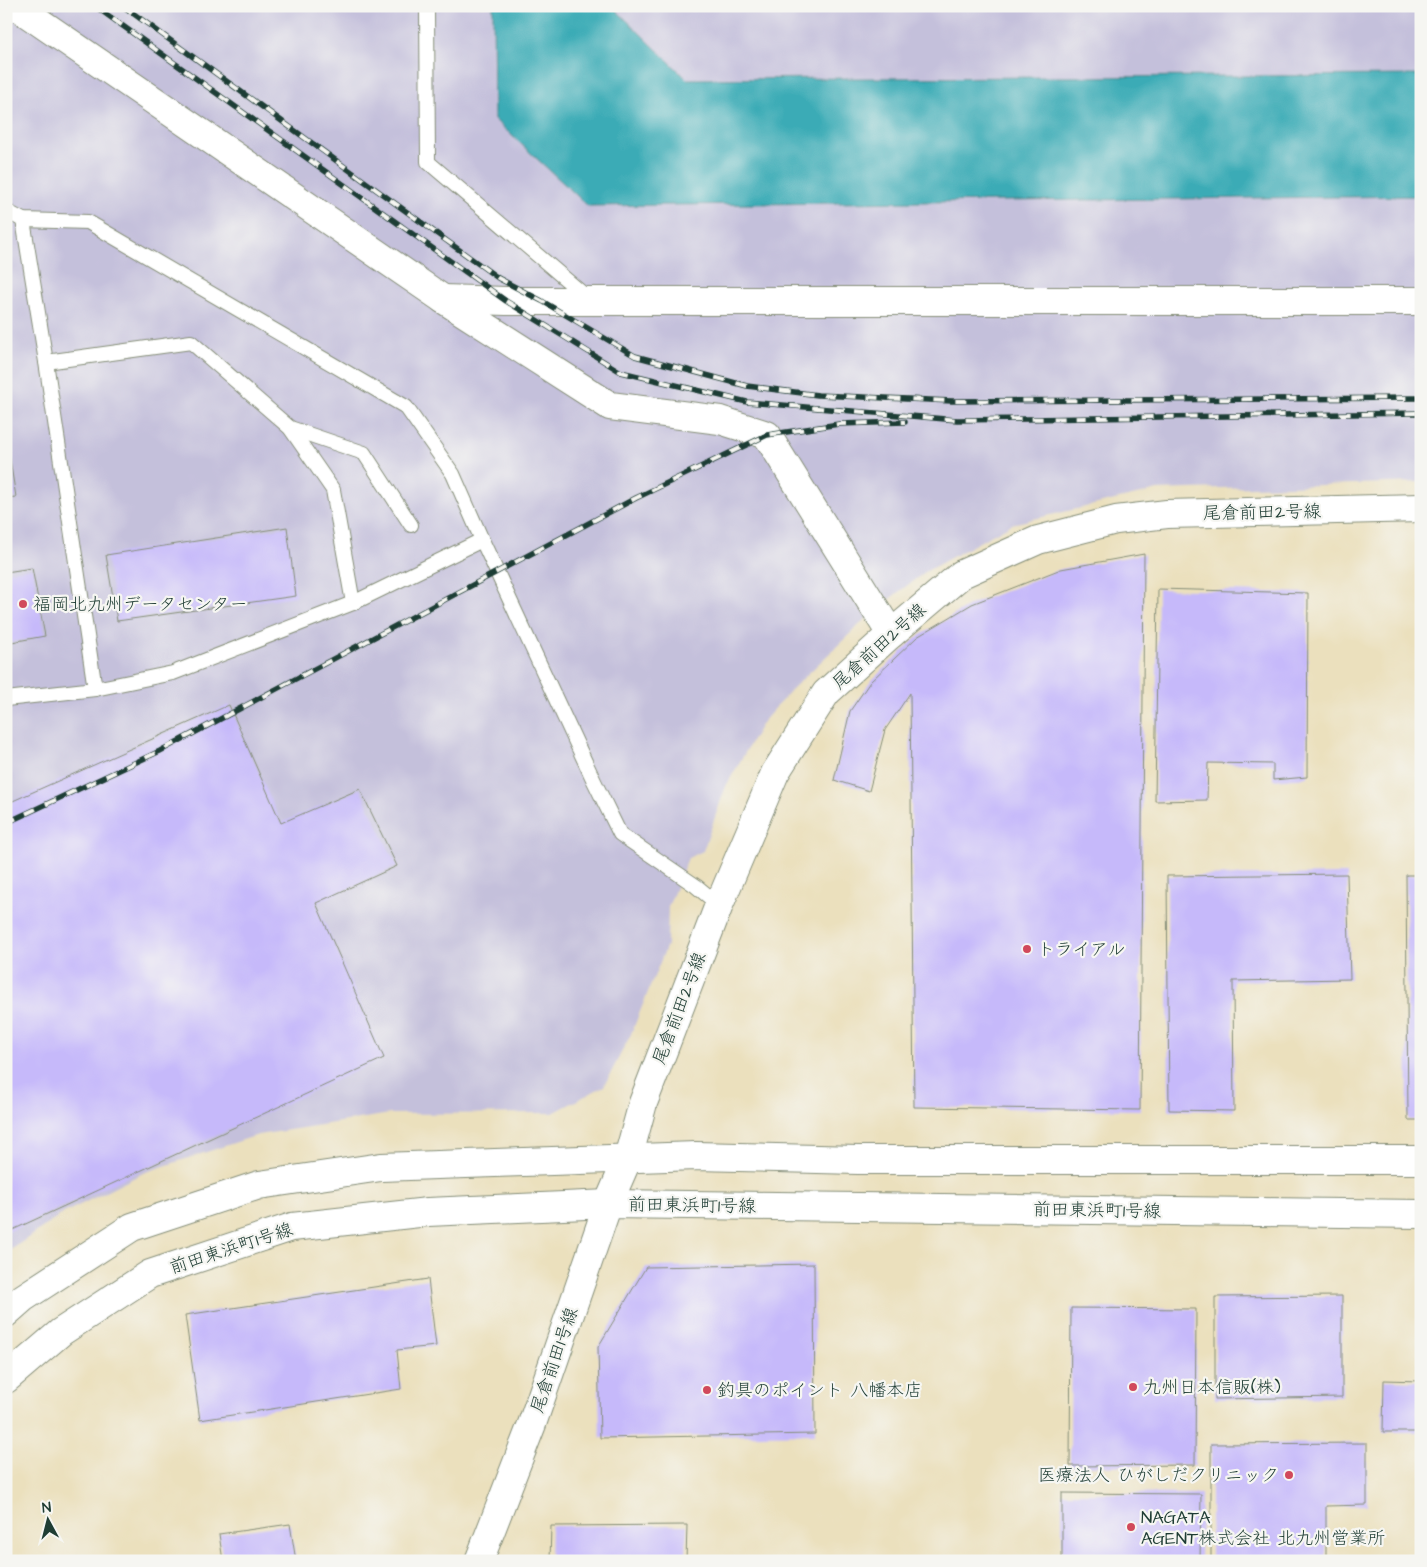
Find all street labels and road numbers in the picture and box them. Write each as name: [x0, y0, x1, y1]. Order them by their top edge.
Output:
street label: 尾倉前田2号線: [1203, 499, 1321, 526]
street label: 尾倉前田2号線: [827, 597, 932, 695]
street label: 尾倉前田2号線: [647, 948, 712, 1068]
street label: 前田東浜町1号線: [628, 1192, 756, 1219]
street label: 前田東浜町1号線: [1033, 1197, 1161, 1224]
street label: 前田東浜町1号線: [166, 1217, 296, 1280]
street label: 尾倉前田1号線: [525, 1304, 584, 1416]

